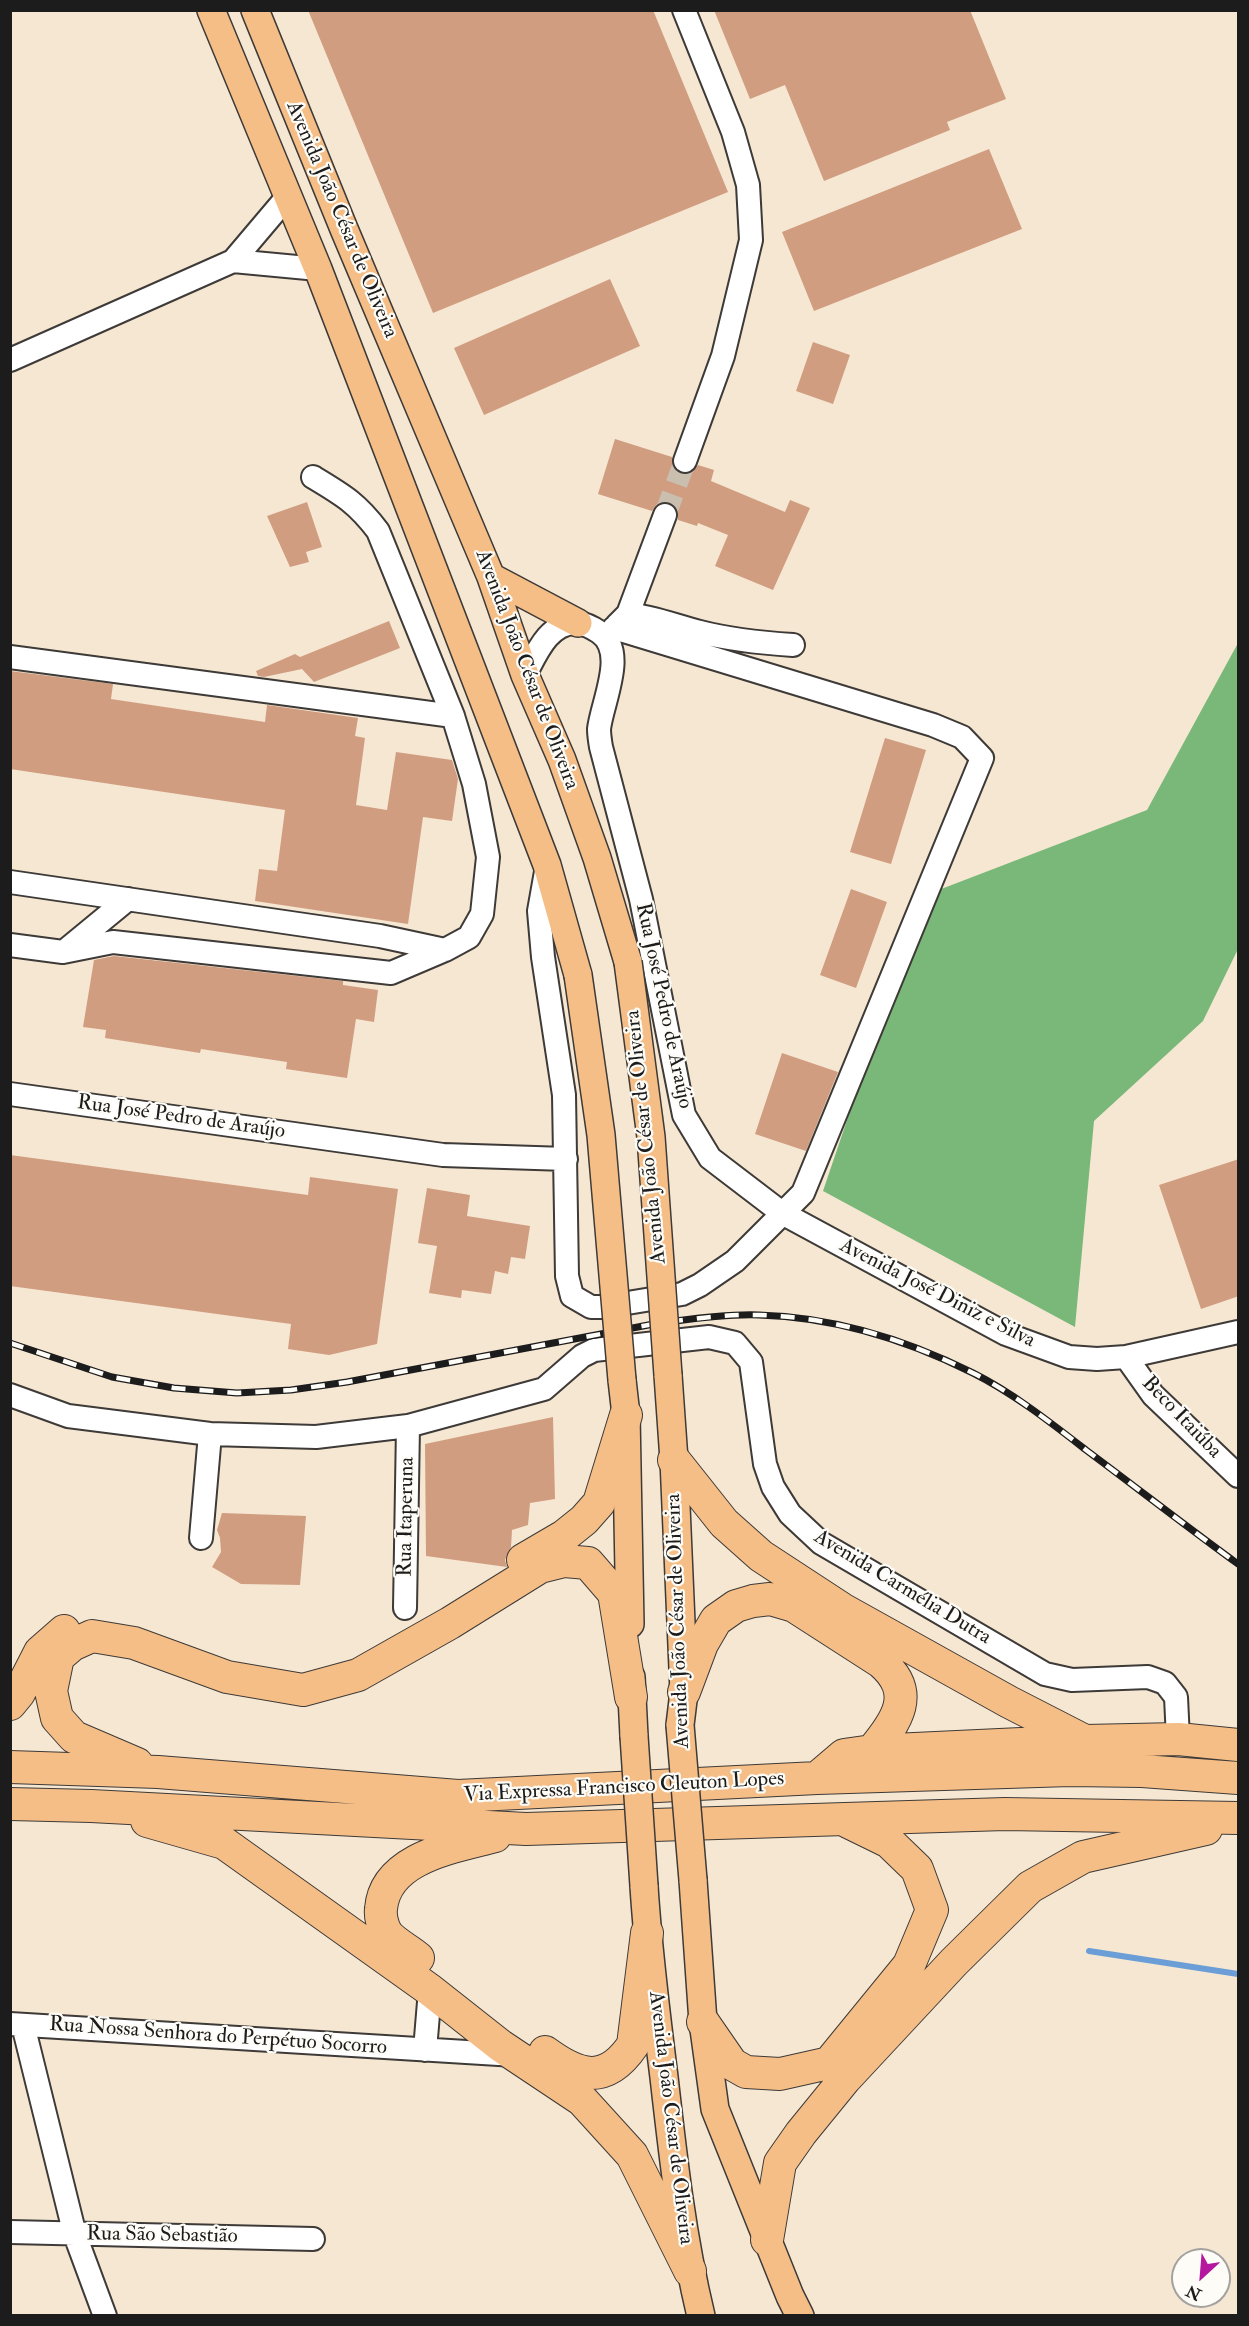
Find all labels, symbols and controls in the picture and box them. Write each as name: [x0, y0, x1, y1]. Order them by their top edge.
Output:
street label: Avenida João César de Oliveira: [280, 98, 402, 342]
street label: Avenida João César de Oliveira: [469, 547, 583, 793]
street label: Rua José Pedro de Araújo: [629, 901, 697, 1111]
street label: Avenida João César de Oliveira: [621, 1009, 673, 1265]
street label: Rua José Pedro de Araújo: [75, 1091, 287, 1145]
street label: Avenida José Diniz e Silva: [835, 1234, 1039, 1354]
street label: Beco Itaiúba: [1136, 1372, 1226, 1464]
street label: Rua Itaperuna: [393, 1457, 421, 1577]
street label: Avenida João César de Oliveira: [662, 1493, 696, 1749]
street label: Avenida Carmélia Dutra: [809, 1525, 995, 1651]
street label: Via Expressa Francisco Cleuton Lopes: [463, 1767, 785, 1809]
street label: Avenida João César de Oliveira: [642, 1990, 698, 2246]
street label: Rua Nossa Senhora do Perpétuo Socorro: [48, 2013, 388, 2061]
street label: Rua São Sebastião: [86, 2222, 238, 2250]
north arrow: [1171, 2248, 1231, 2308]
text: N: [1183, 2280, 1205, 2305]

